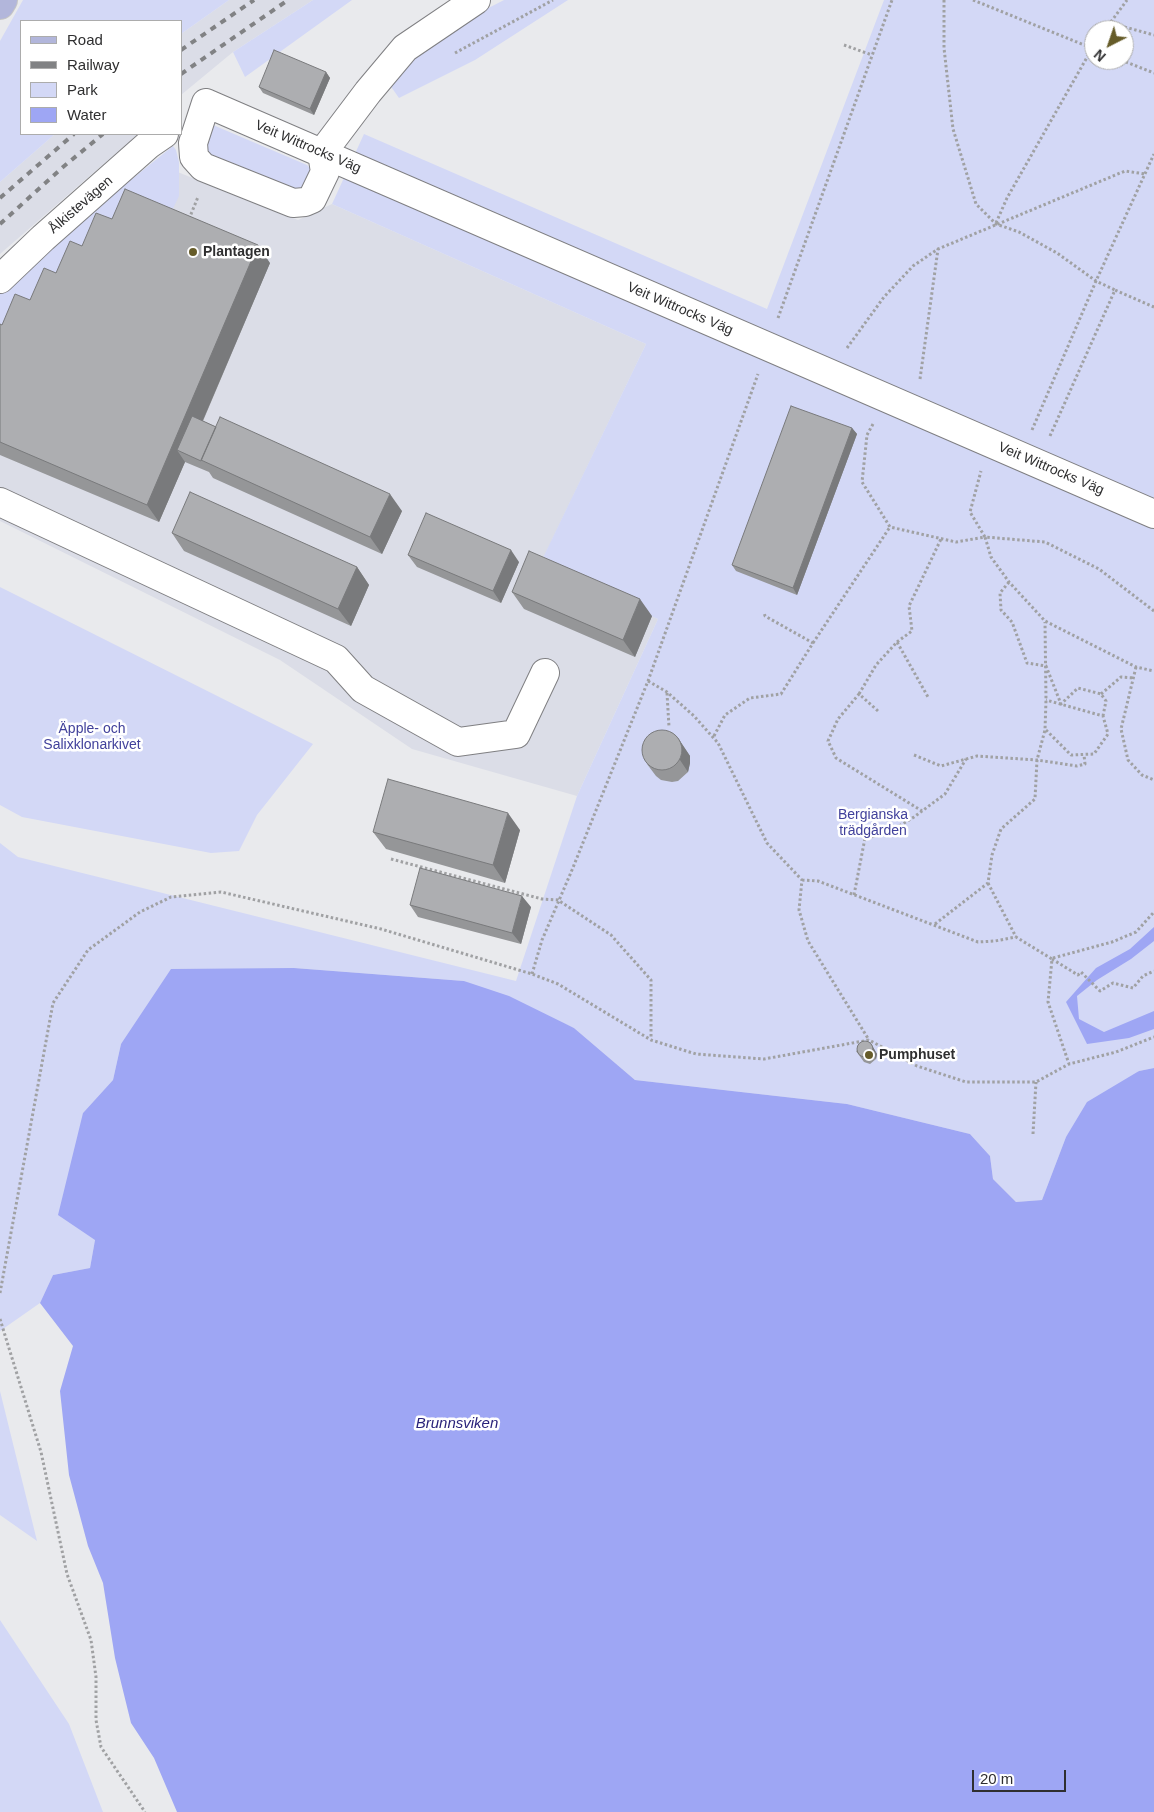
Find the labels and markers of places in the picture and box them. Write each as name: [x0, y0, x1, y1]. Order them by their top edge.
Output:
place label: Plantagen: [203, 244, 270, 260]
marker: Plantagen: [187, 246, 199, 258]
place label: Pumphuset: [879, 1047, 955, 1063]
marker: Pumphuset: [863, 1049, 875, 1061]

